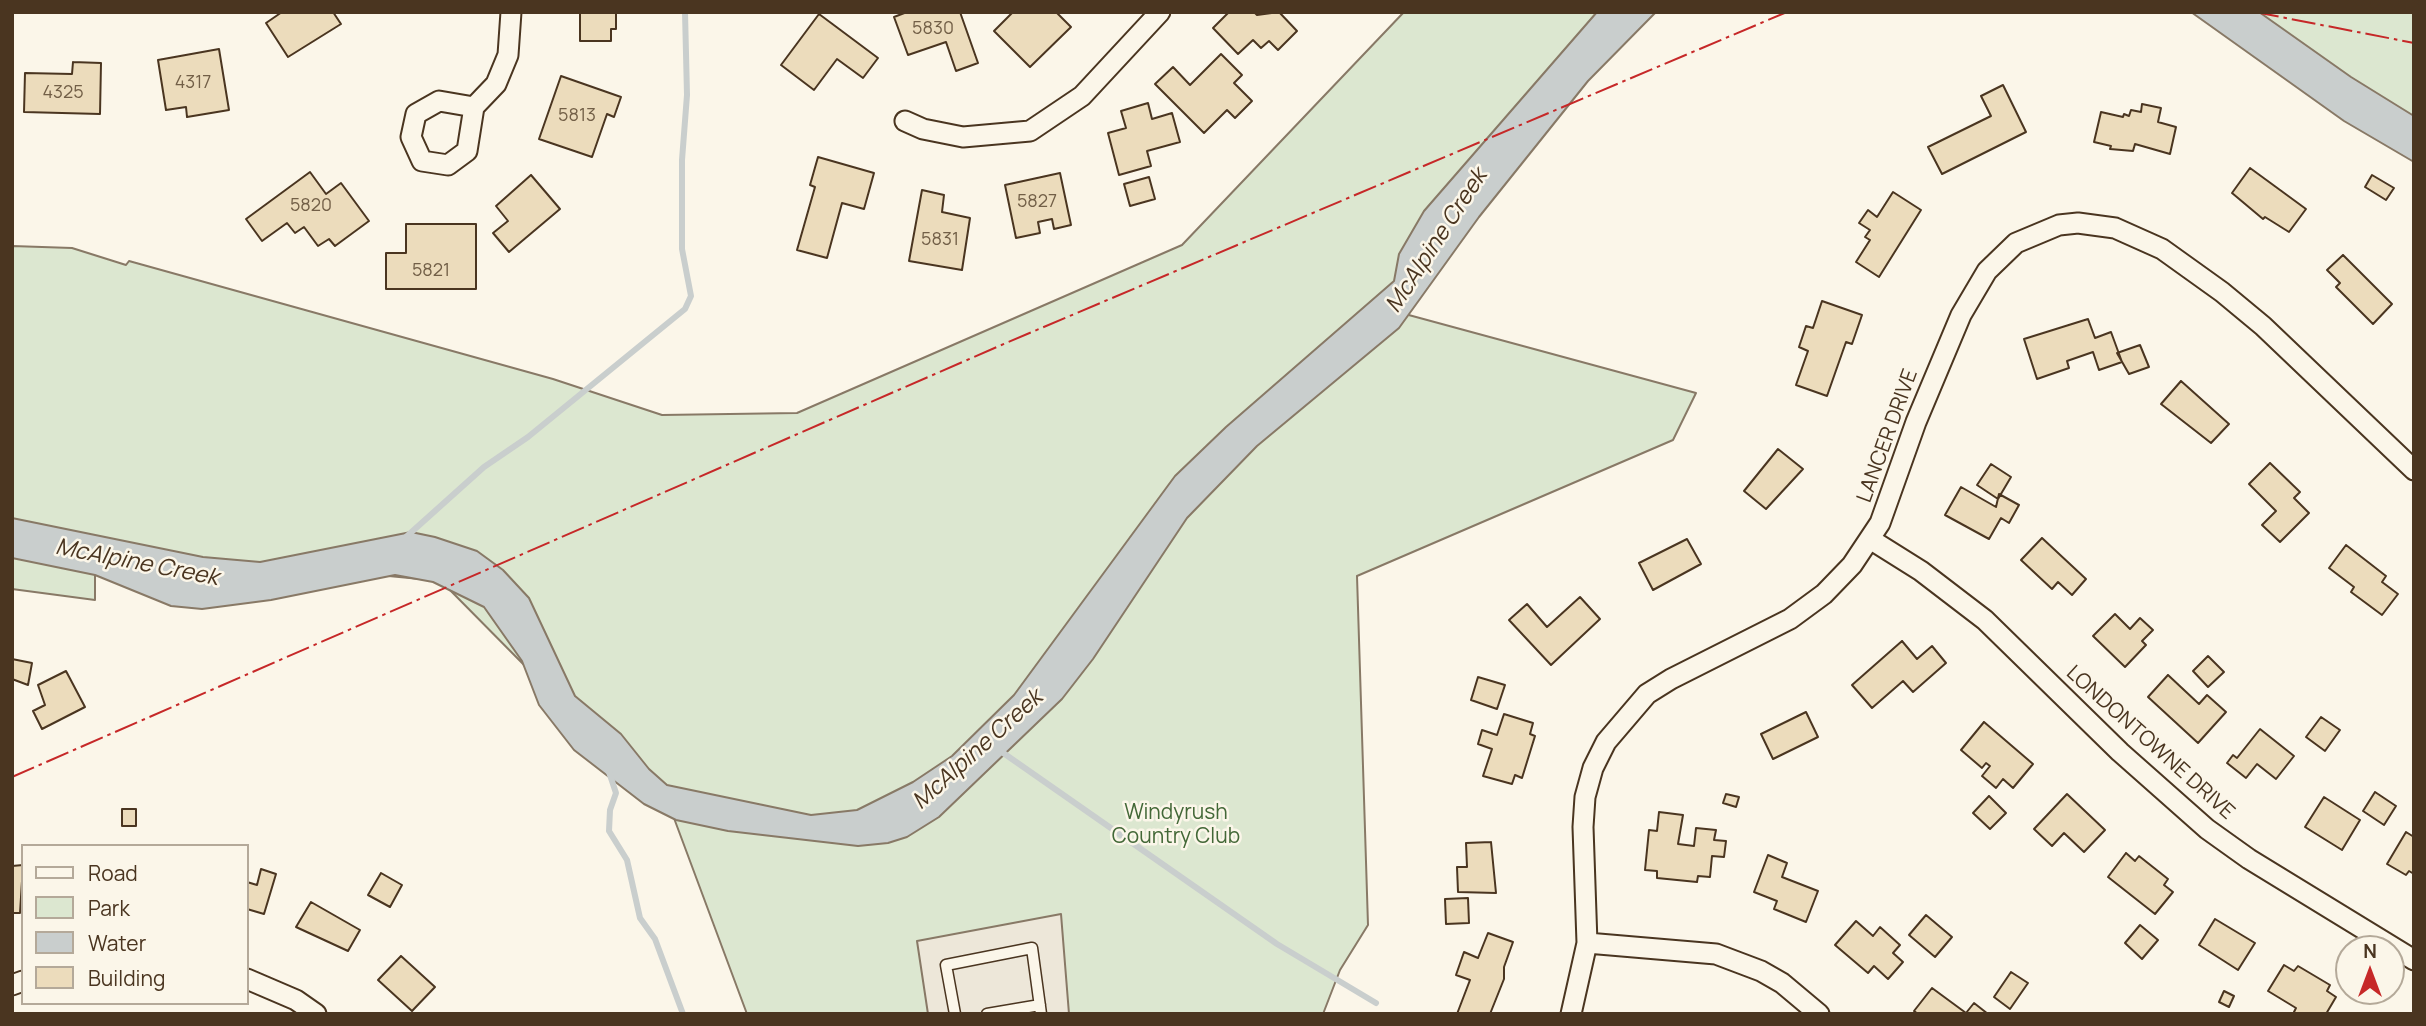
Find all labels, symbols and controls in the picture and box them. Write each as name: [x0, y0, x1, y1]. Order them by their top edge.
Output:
house number: 5830: [912, 18, 954, 40]
house number: 4317: [175, 72, 211, 94]
house number: 4325: [42, 82, 84, 104]
house number: 5813: [558, 105, 596, 127]
water label: McAlpine Creek: [1380, 164, 1494, 318]
house number: 5827: [1017, 191, 1057, 213]
house number: 5820: [290, 195, 332, 217]
house number: 5831: [921, 229, 959, 251]
house number: 5821: [412, 260, 450, 282]
street label: LANCER DRIVE: [1852, 366, 1924, 506]
water label: McAlpine Creek: [53, 534, 221, 592]
street label: LONDONTOWNE DRIVE: [2061, 661, 2239, 825]
water label: McAlpine Creek: [907, 684, 1049, 816]
park label: Windyrush Country Club: [1112, 800, 1240, 850]
legend: [21, 844, 248, 1005]
text: Road: [88, 859, 138, 887]
text: Park: [88, 894, 130, 922]
text: Water: [88, 929, 146, 957]
north arrow: [2335, 935, 2405, 1005]
text: N: [2363, 938, 2377, 964]
text: Building: [88, 964, 165, 992]

